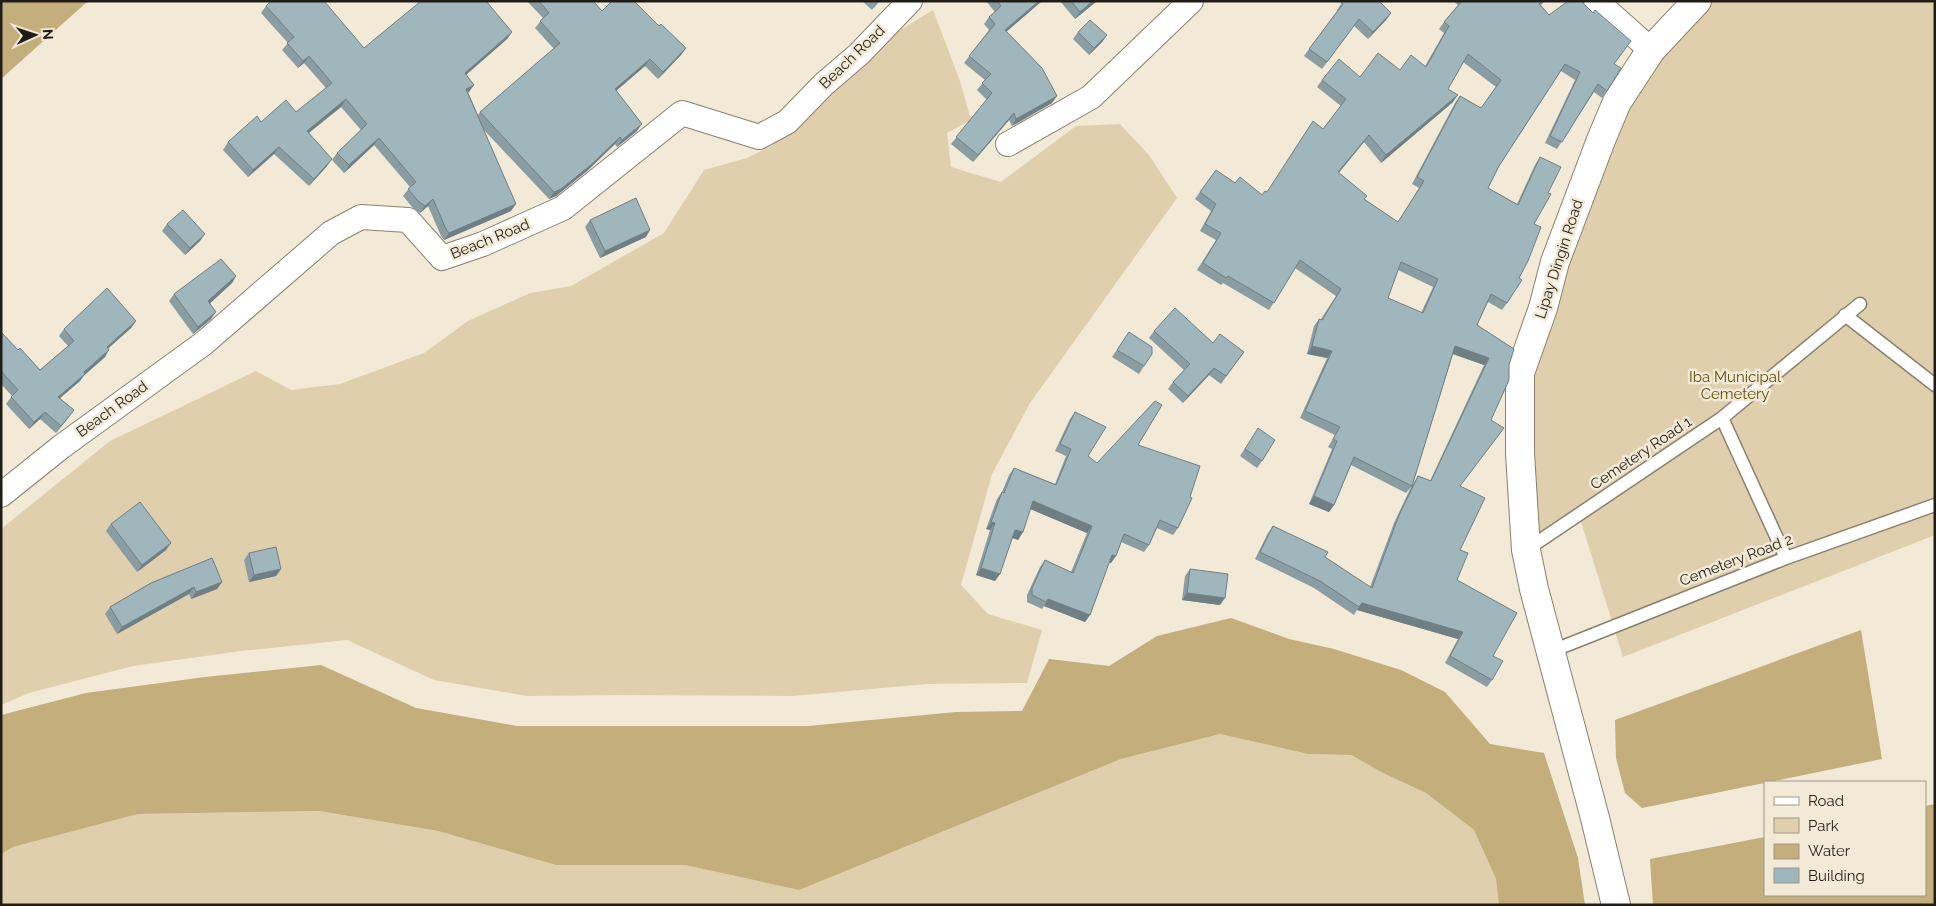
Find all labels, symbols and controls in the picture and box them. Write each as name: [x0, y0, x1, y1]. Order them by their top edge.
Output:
north arrow: [10, 10, 60, 60]
street label: Beach Road: [816, 21, 888, 93]
text: N: [40, 29, 56, 40]
street label: Lipay Dingin Road: [1531, 197, 1587, 321]
street label: Beach Road: [448, 215, 532, 263]
park label: Iba Municipal Cemetery: [1689, 368, 1782, 403]
street label: Beach Road: [73, 377, 151, 441]
street label: Cemetery Road 1: [1587, 412, 1696, 494]
street label: Cemetery Road 2: [1677, 530, 1795, 590]
legend: [1764, 781, 1926, 896]
text: Road: [1808, 792, 1844, 810]
text: Park: [1808, 817, 1839, 835]
text: Water: [1808, 842, 1851, 860]
text: Building: [1808, 867, 1865, 885]

